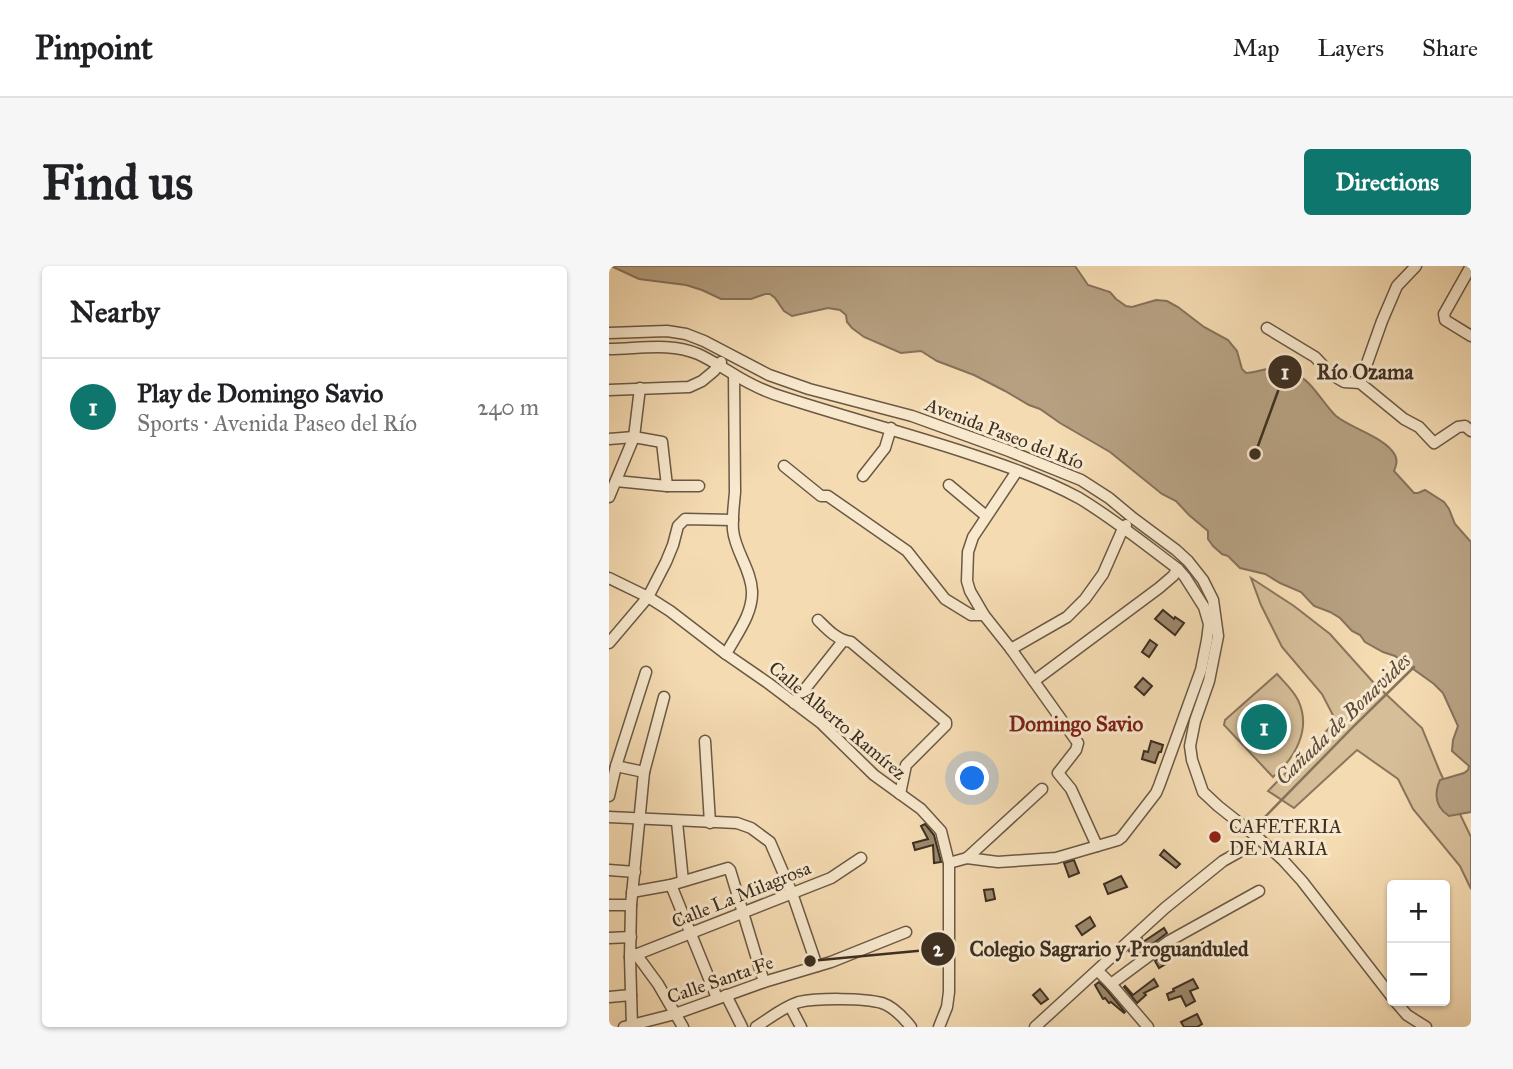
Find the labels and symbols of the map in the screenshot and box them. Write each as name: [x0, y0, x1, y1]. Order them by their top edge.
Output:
callout: Río Ozama: [1268, 351, 1428, 393]
text: 1: [1281, 359, 1289, 385]
text: Río Ozama: [1317, 359, 1415, 385]
street label: Avenida Paseo del Río: [921, 392, 1088, 474]
water label: Cañada de Bonavides: [1270, 647, 1417, 790]
street label: Calle Alberto Ramírez: [764, 656, 911, 785]
pin: 1: [1241, 701, 1287, 753]
district label: Domingo Savio: [1009, 711, 1143, 737]
your location: [955, 761, 989, 795]
place label: CAFETERIA DE MARIA: [1229, 815, 1342, 860]
marker: CAFETERIA DE MARIA: [1207, 829, 1223, 845]
street label: Calle La Milagrosa: [668, 856, 815, 934]
callout: Colegio Sagrario y Proguanduled: [920, 928, 1262, 970]
text: 2: [933, 936, 944, 962]
text: Colegio Sagrario y Proguanduled: [969, 936, 1249, 962]
street label: Calle Santa Fe: [664, 950, 777, 1008]

